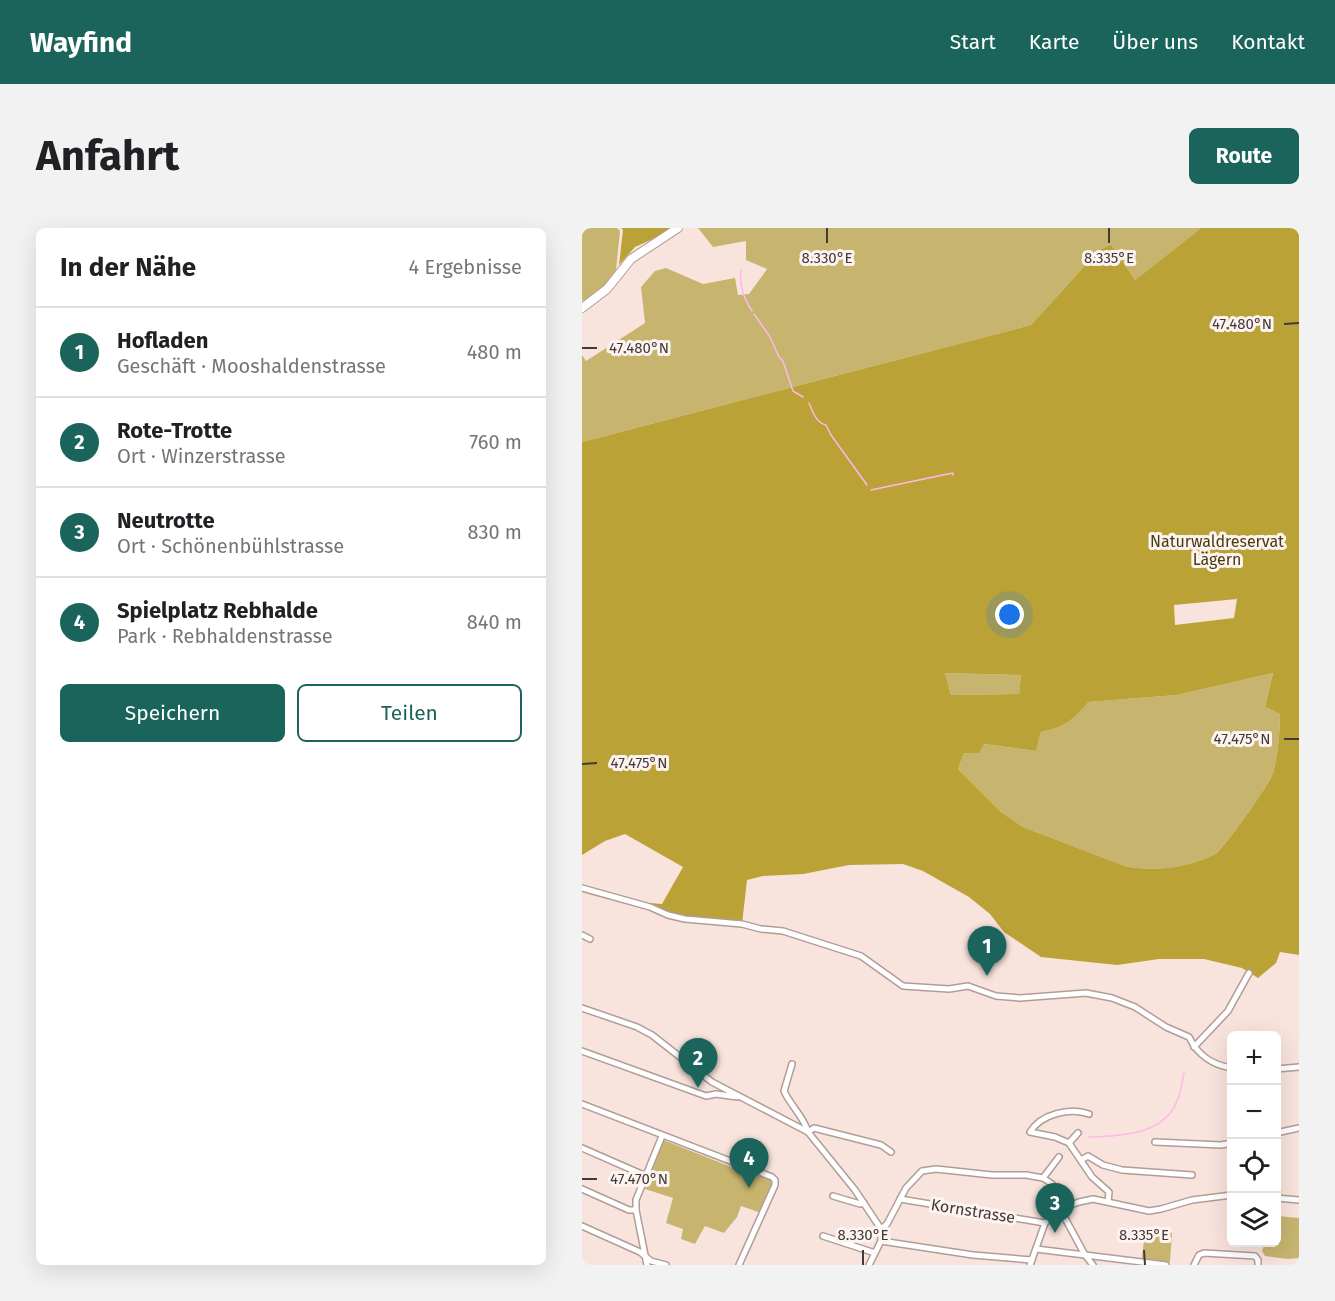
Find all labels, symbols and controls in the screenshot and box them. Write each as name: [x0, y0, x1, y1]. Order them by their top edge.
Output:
text: Wayfind: [30, 26, 132, 59]
text: Start: [950, 29, 996, 55]
text: Karte: [1029, 29, 1079, 55]
text: Über uns: [1112, 29, 1198, 55]
text: Kontakt: [1231, 29, 1305, 55]
button: Route: [1189, 128, 1299, 184]
text: Anfahrt: [36, 131, 179, 181]
text: 8.330°E: [801, 249, 853, 267]
text: 8.335°E: [1084, 249, 1134, 267]
text: In der Nähe: [60, 252, 196, 283]
text: 4 Ergebnisse: [409, 255, 522, 279]
text: 47.480°N: [1212, 315, 1272, 333]
text: Hofladen: [117, 327, 208, 354]
text: 47.480°N: [609, 339, 669, 357]
text: 1: [75, 340, 84, 364]
text: 480 m: [467, 340, 522, 364]
text: Geschäft · Mooshaldenstrasse: [117, 354, 386, 378]
text: Rote-Trotte: [117, 417, 232, 444]
text: 2: [74, 430, 85, 454]
text: 760 m: [469, 430, 522, 454]
text: Ort · Winzerstrasse: [117, 444, 286, 468]
text: Neutrotte: [117, 507, 215, 534]
text: 3: [74, 520, 85, 544]
text: 830 m: [467, 520, 522, 544]
park label: Naturwaldreservat Lägern: [1150, 532, 1284, 569]
text: Ort · Schönenbühlstrasse: [117, 534, 344, 558]
text: Spielplatz Rebhalde: [117, 597, 318, 624]
your location: [995, 600, 1024, 629]
text: 4: [74, 610, 85, 634]
text: 840 m: [467, 610, 522, 634]
text: Park · Rebhaldenstrasse: [117, 624, 333, 648]
button: Speichern: [60, 684, 285, 742]
button: Teilen: [297, 684, 522, 742]
text: 47.475°N: [1214, 730, 1270, 748]
text: 47.475°N: [611, 754, 667, 772]
pin: 1: [968, 926, 1006, 976]
map controls: [1227, 1031, 1281, 1247]
button: +: [1227, 1031, 1281, 1085]
pin: 2: [678, 1038, 718, 1088]
button: −: [1227, 1085, 1281, 1139]
pin: 4: [730, 1138, 768, 1188]
button: locate: [1227, 1139, 1281, 1193]
text: 47.470°N: [610, 1170, 668, 1188]
pin: 3: [1036, 1184, 1074, 1233]
button: layers: [1227, 1193, 1281, 1247]
street label: Kornstrasse: [930, 1195, 1016, 1227]
text: 8.330°E: [837, 1226, 889, 1244]
text: 8.335°E: [1119, 1226, 1169, 1244]

